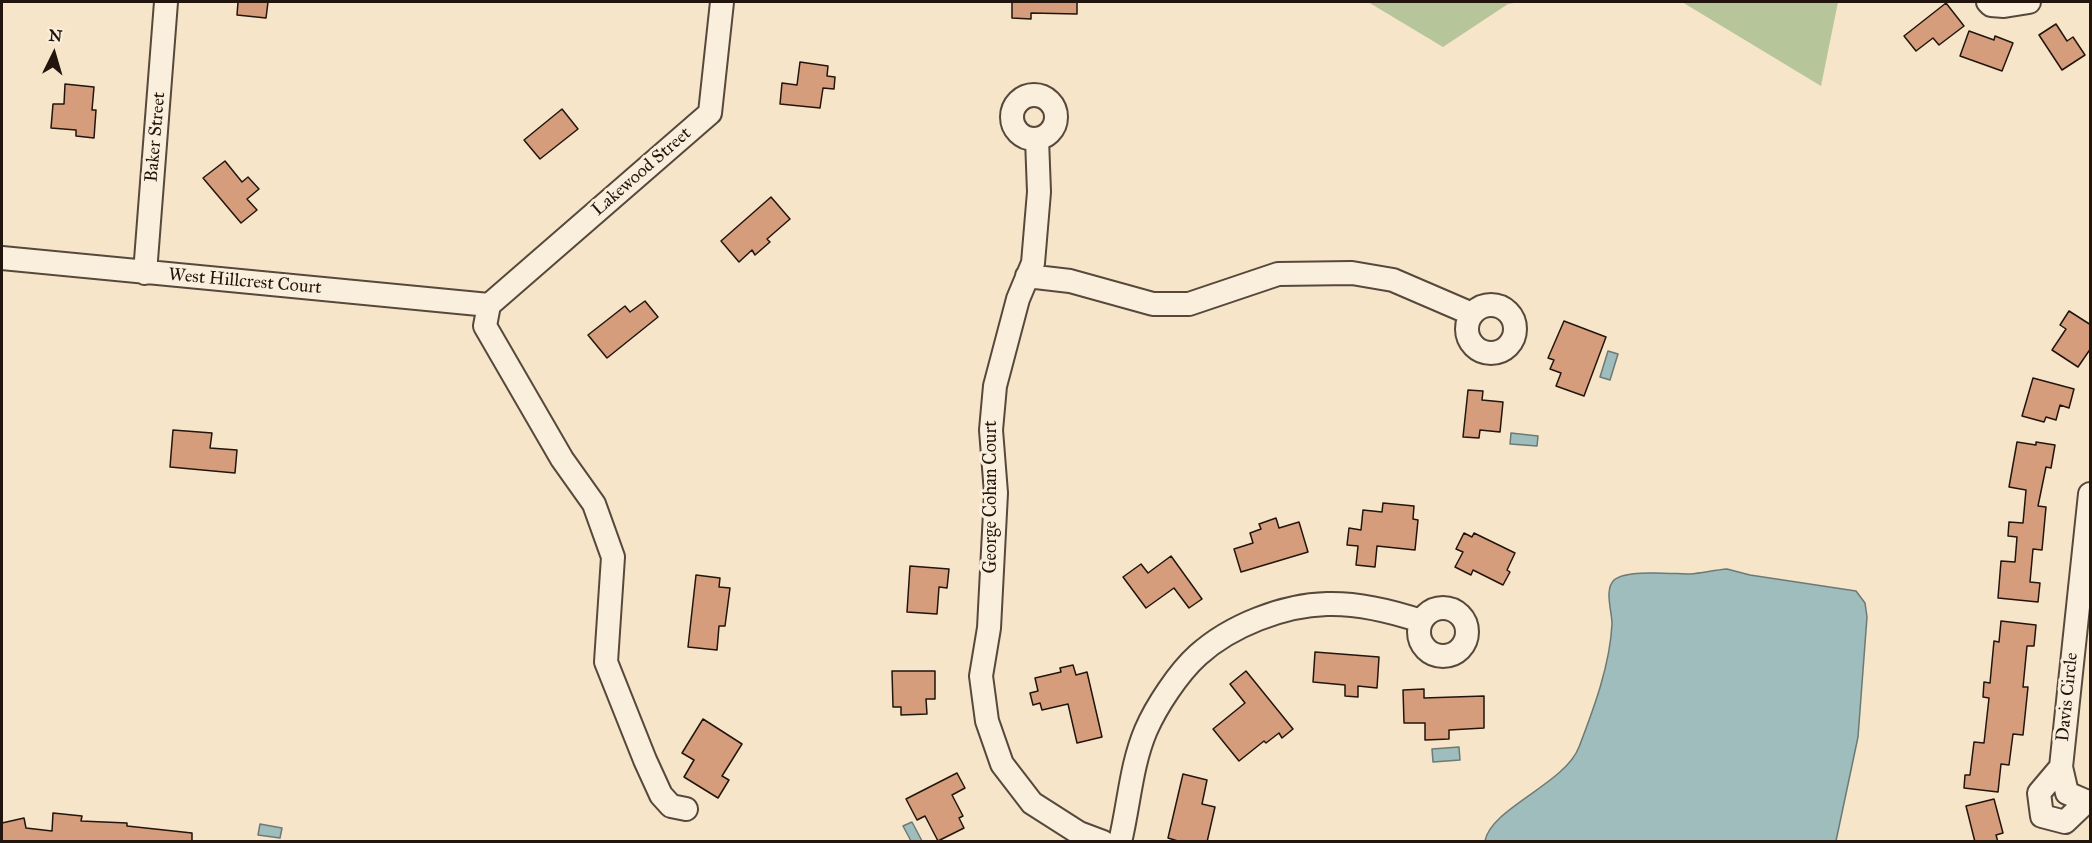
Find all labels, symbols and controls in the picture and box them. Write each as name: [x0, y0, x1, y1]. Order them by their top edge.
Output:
north arrow: [24, 24, 84, 84]
text: N: [48, 26, 63, 46]
street label: Baker Street: [141, 91, 171, 183]
street label: Lakewood Street: [588, 123, 696, 221]
street label: West Hillcrest Court: [168, 265, 322, 299]
street label: George Cohan Court: [981, 420, 1003, 574]
street label: Davis Circle: [2053, 651, 2083, 743]

